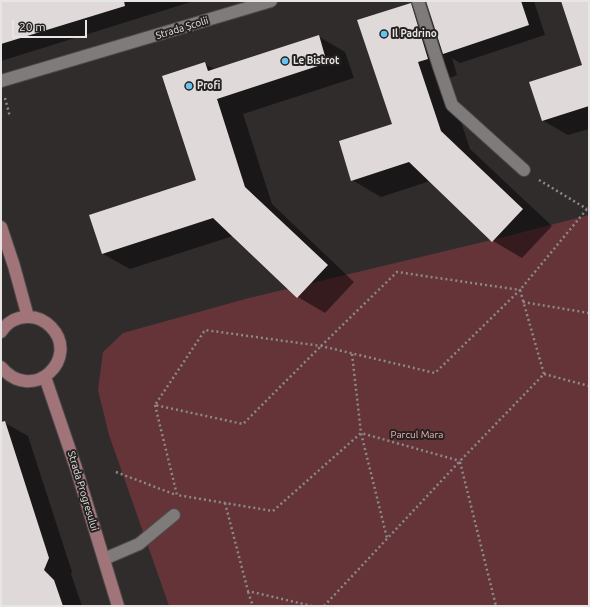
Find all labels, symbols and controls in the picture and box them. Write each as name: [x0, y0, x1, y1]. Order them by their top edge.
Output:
scale bar: [14, 12, 89, 38]
street label: Strada Școlii: [154, 14, 210, 42]
text: 20 m: [19, 20, 46, 33]
place label: Il Padrino: [392, 28, 437, 40]
marker: Il Padrino: [379, 29, 389, 39]
place label: Le Bistrot: [293, 55, 339, 67]
marker: Le Bistrot: [280, 56, 290, 66]
place label: Profi: [197, 80, 220, 92]
marker: Profi: [184, 81, 194, 91]
park label: Parcul Mara: [391, 429, 443, 441]
street label: Strada Progresului: [65, 450, 101, 532]

